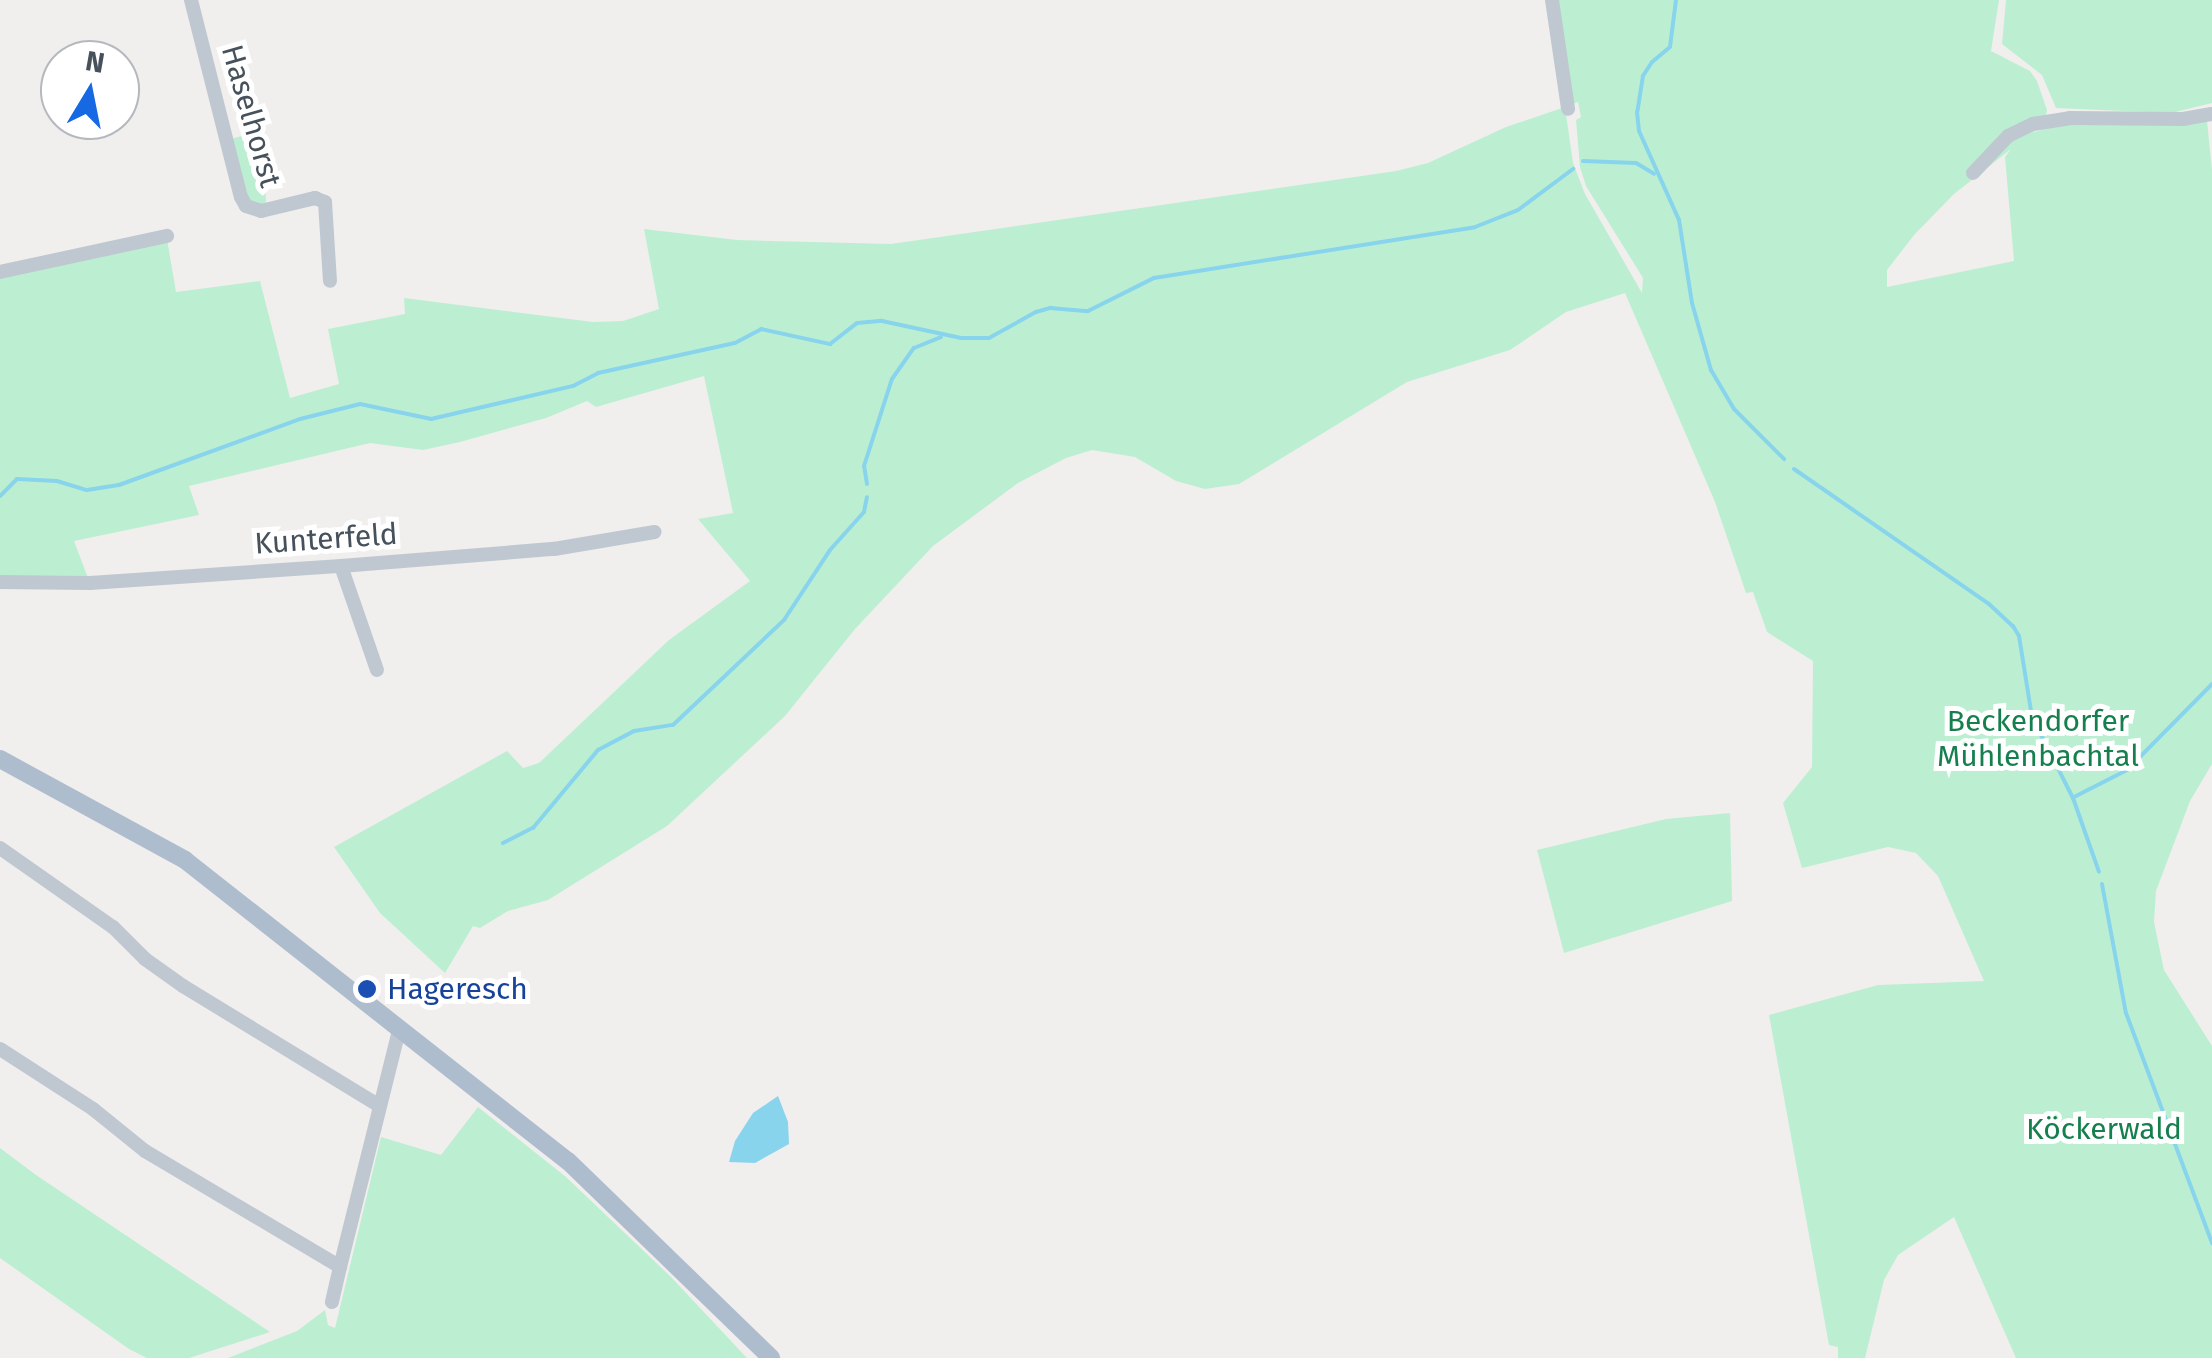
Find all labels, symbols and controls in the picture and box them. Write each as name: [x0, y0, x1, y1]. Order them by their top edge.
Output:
north arrow: [40, 40, 140, 140]
street label: Haselhorst: [213, 41, 289, 191]
text: N: [83, 44, 107, 80]
street label: Kunterfeld: [253, 516, 399, 562]
park label: Beckendorfer Mühlenbachtal: [1937, 703, 2139, 774]
place label: Hageresch: [387, 971, 528, 1007]
marker: Hageresch: [356, 978, 378, 1000]
park label: Köckerwald: [2026, 1111, 2182, 1147]

